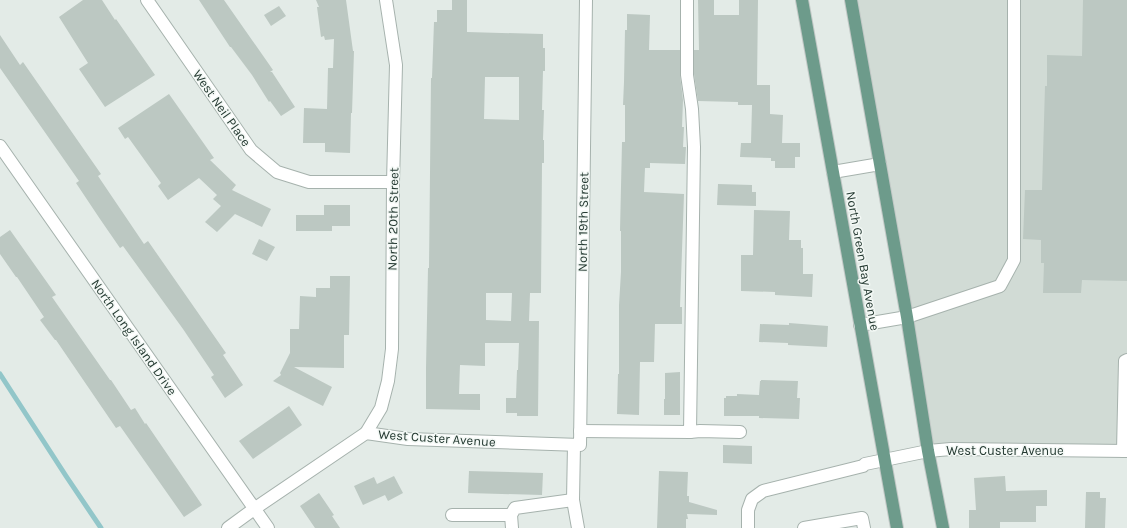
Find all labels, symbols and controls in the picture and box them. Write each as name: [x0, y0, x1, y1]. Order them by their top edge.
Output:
street label: West Neil Place: [190, 67, 254, 150]
street label: North 20th Street: [385, 167, 401, 271]
street label: North 19th Street: [575, 172, 591, 272]
street label: North Green Bay Avenue: [843, 190, 883, 332]
street label: North Long Island Drive: [88, 276, 180, 398]
street label: West Custer Avenue: [378, 426, 496, 450]
street label: West Custer Avenue: [946, 443, 1064, 458]

